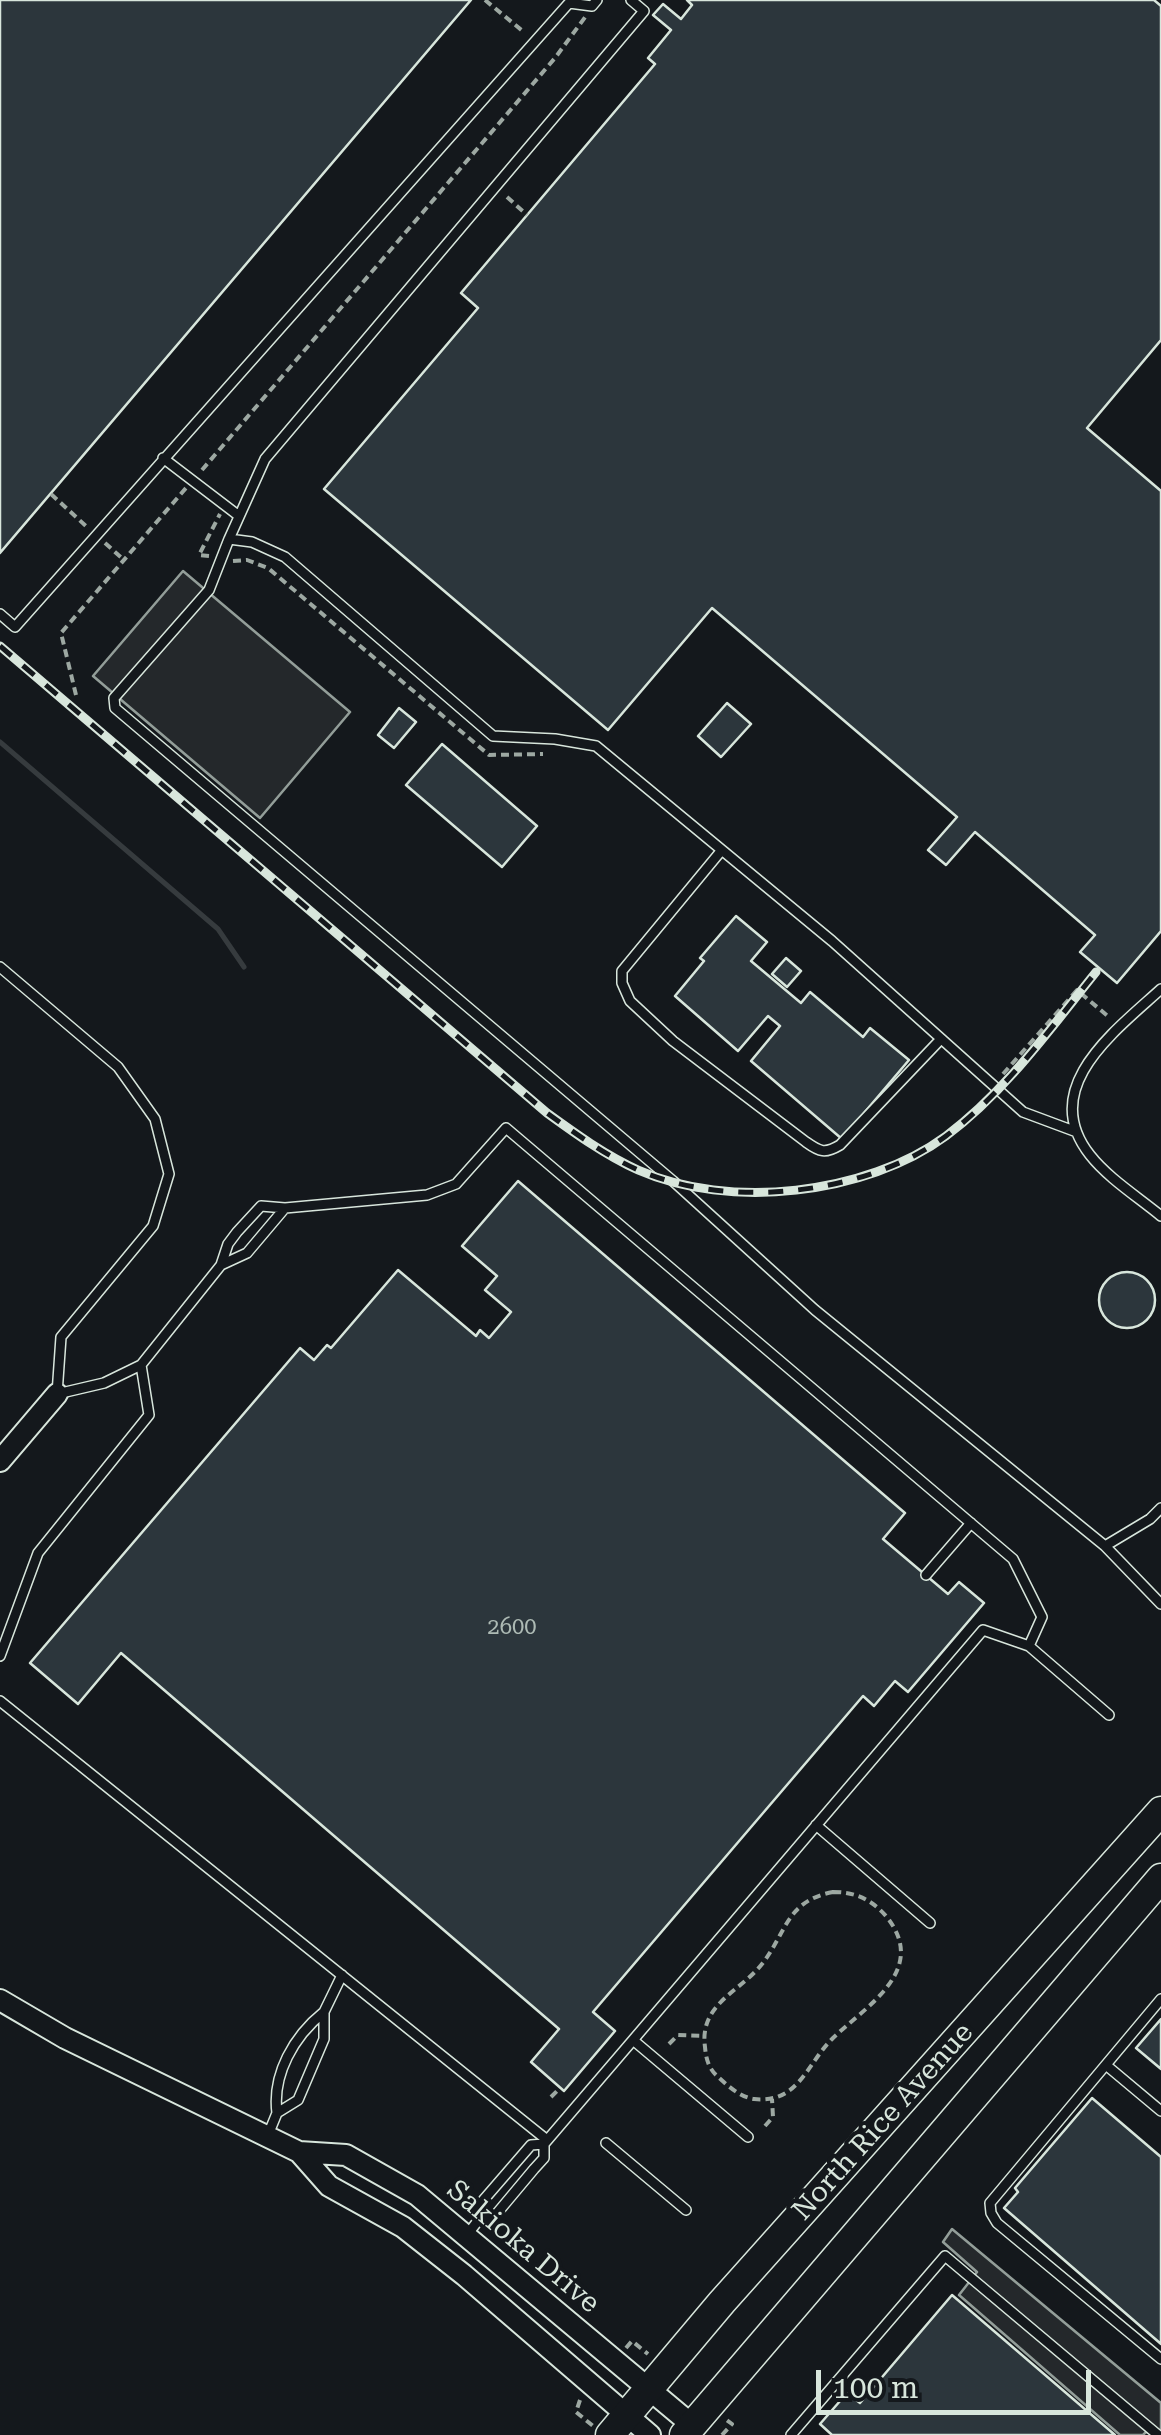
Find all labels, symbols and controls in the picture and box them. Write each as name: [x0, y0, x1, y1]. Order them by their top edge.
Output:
house number: 2600: [487, 1615, 537, 1641]
street label: North Rice Avenue: [786, 2016, 980, 2228]
street label: Sakioka Drive: [440, 2173, 606, 2321]
scale bar: [821, 2350, 1096, 2412]
text: 100 m: [833, 2370, 918, 2405]

